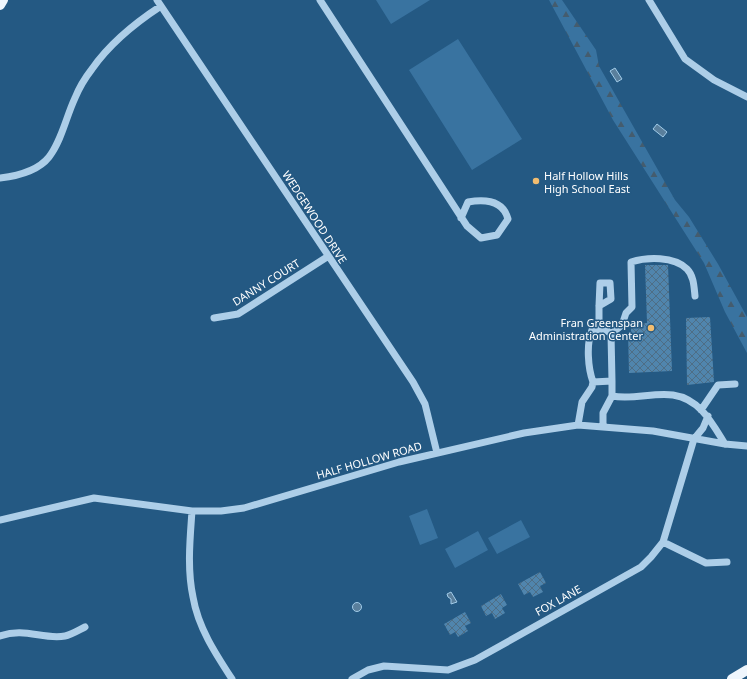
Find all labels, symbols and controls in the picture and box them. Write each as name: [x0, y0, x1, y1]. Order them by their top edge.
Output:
street label: WEDGEWOOD DRIVE: [279, 168, 351, 266]
place label: Half Hollow Hills High School East: [544, 168, 630, 196]
marker: Half Hollow Hills High School East: [531, 176, 541, 186]
street label: DANNY COURT: [229, 255, 303, 309]
place label: Fran Greenspan Administration Center: [529, 315, 643, 343]
marker: Fran Greenspan Administration Center: [646, 323, 656, 333]
street label: HALF HOLLOW ROAD: [314, 438, 424, 482]
street label: FOX LANE: [532, 581, 584, 619]

